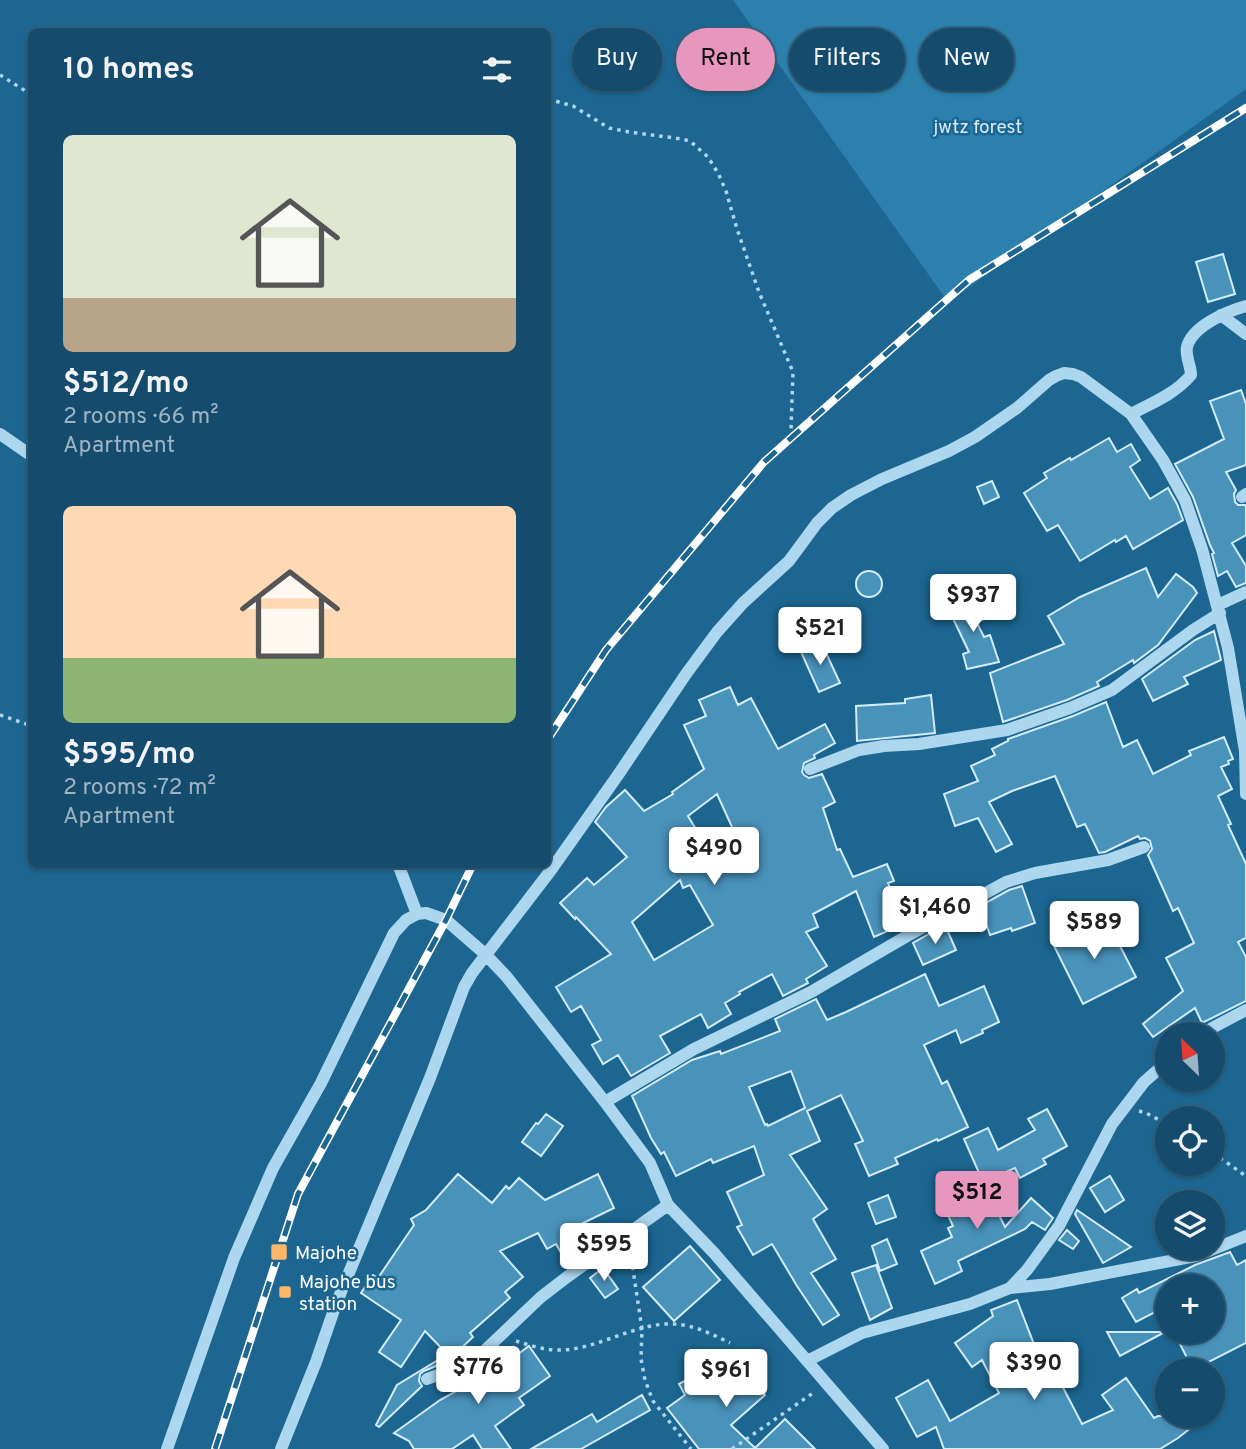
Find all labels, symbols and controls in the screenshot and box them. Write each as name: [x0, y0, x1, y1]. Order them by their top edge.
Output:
chip: Buy: [572, 28, 662, 91]
chip: Rent: [676, 28, 775, 91]
chip: Filters: [789, 28, 905, 91]
chip: New: [919, 28, 1014, 91]
icon: filters: [478, 51, 516, 89]
text: 10 homes: [63, 52, 194, 89]
park label: jwtz forest: [933, 116, 1022, 140]
icon: home: [227, 180, 353, 306]
text: $512/mo: [63, 366, 189, 403]
text: 2 rooms · 66 m²: [63, 403, 219, 432]
text: Apartment: [63, 432, 175, 461]
icon: home: [227, 551, 353, 677]
pin: $937: [932, 574, 1014, 634]
text: $937: [946, 582, 1000, 611]
pin: $521: [779, 608, 861, 667]
text: $521: [794, 615, 846, 644]
text: $595/mo: [63, 737, 195, 774]
text: 2 rooms · 72 m²: [63, 774, 216, 803]
text: Apartment: [63, 803, 175, 832]
pin: $490: [673, 828, 755, 887]
text: $490: [685, 835, 743, 864]
pin: $1,460: [878, 886, 992, 946]
text: $1,460: [898, 894, 972, 923]
pin: $589: [1053, 902, 1135, 961]
text: $589: [1066, 909, 1122, 938]
north arrow: [1155, 1022, 1225, 1092]
map controls: [1155, 1022, 1225, 1428]
button: locate: [1155, 1106, 1225, 1176]
pin: $512: [936, 1172, 1018, 1231]
text: $512: [951, 1179, 1003, 1208]
button: layers: [1155, 1190, 1225, 1260]
pin: $595: [563, 1224, 645, 1283]
text: $595: [576, 1231, 632, 1260]
marker: Majohe: [269, 1242, 289, 1262]
place label: Majohe: [295, 1242, 357, 1266]
place label: Majohe bus station: [299, 1271, 396, 1317]
button: +: [1155, 1274, 1225, 1344]
marker: Majohe bus station: [277, 1284, 293, 1300]
pin: $390: [993, 1342, 1075, 1402]
pin: $776: [437, 1346, 519, 1406]
pin: $961: [685, 1350, 767, 1409]
text: $390: [1006, 1350, 1062, 1379]
text: $776: [452, 1354, 504, 1383]
text: $961: [700, 1357, 752, 1386]
button: −: [1155, 1358, 1225, 1428]

